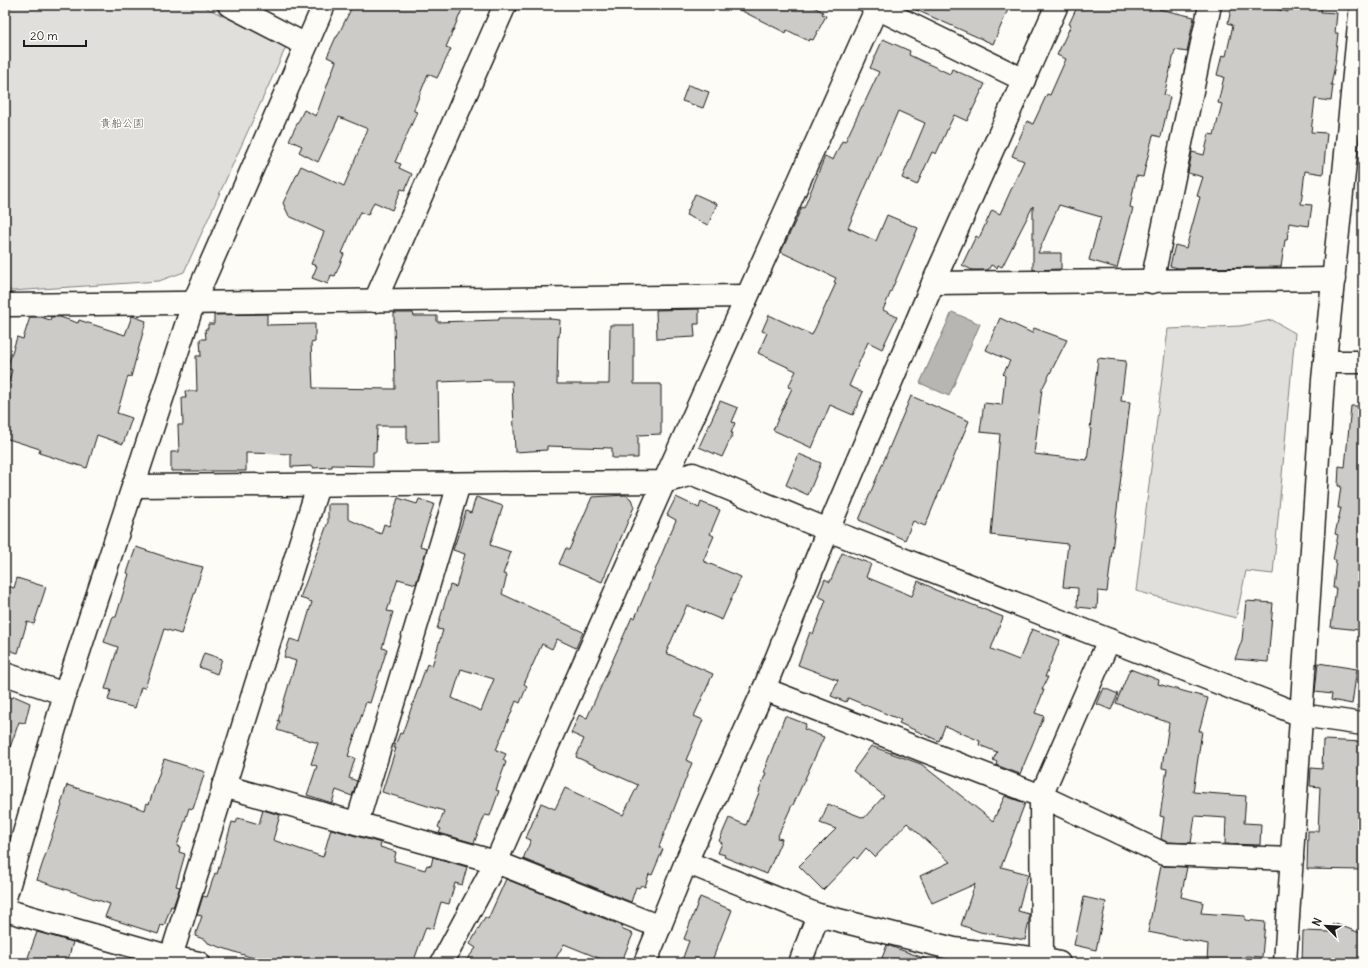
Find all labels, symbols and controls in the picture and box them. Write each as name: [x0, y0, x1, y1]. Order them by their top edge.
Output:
scale bar: [24, 22, 86, 48]
text: 20 m: [30, 28, 58, 43]
park label: 貴船公園: [100, 116, 144, 130]
north arrow: [1306, 906, 1346, 946]
text: N: [1309, 916, 1325, 928]

